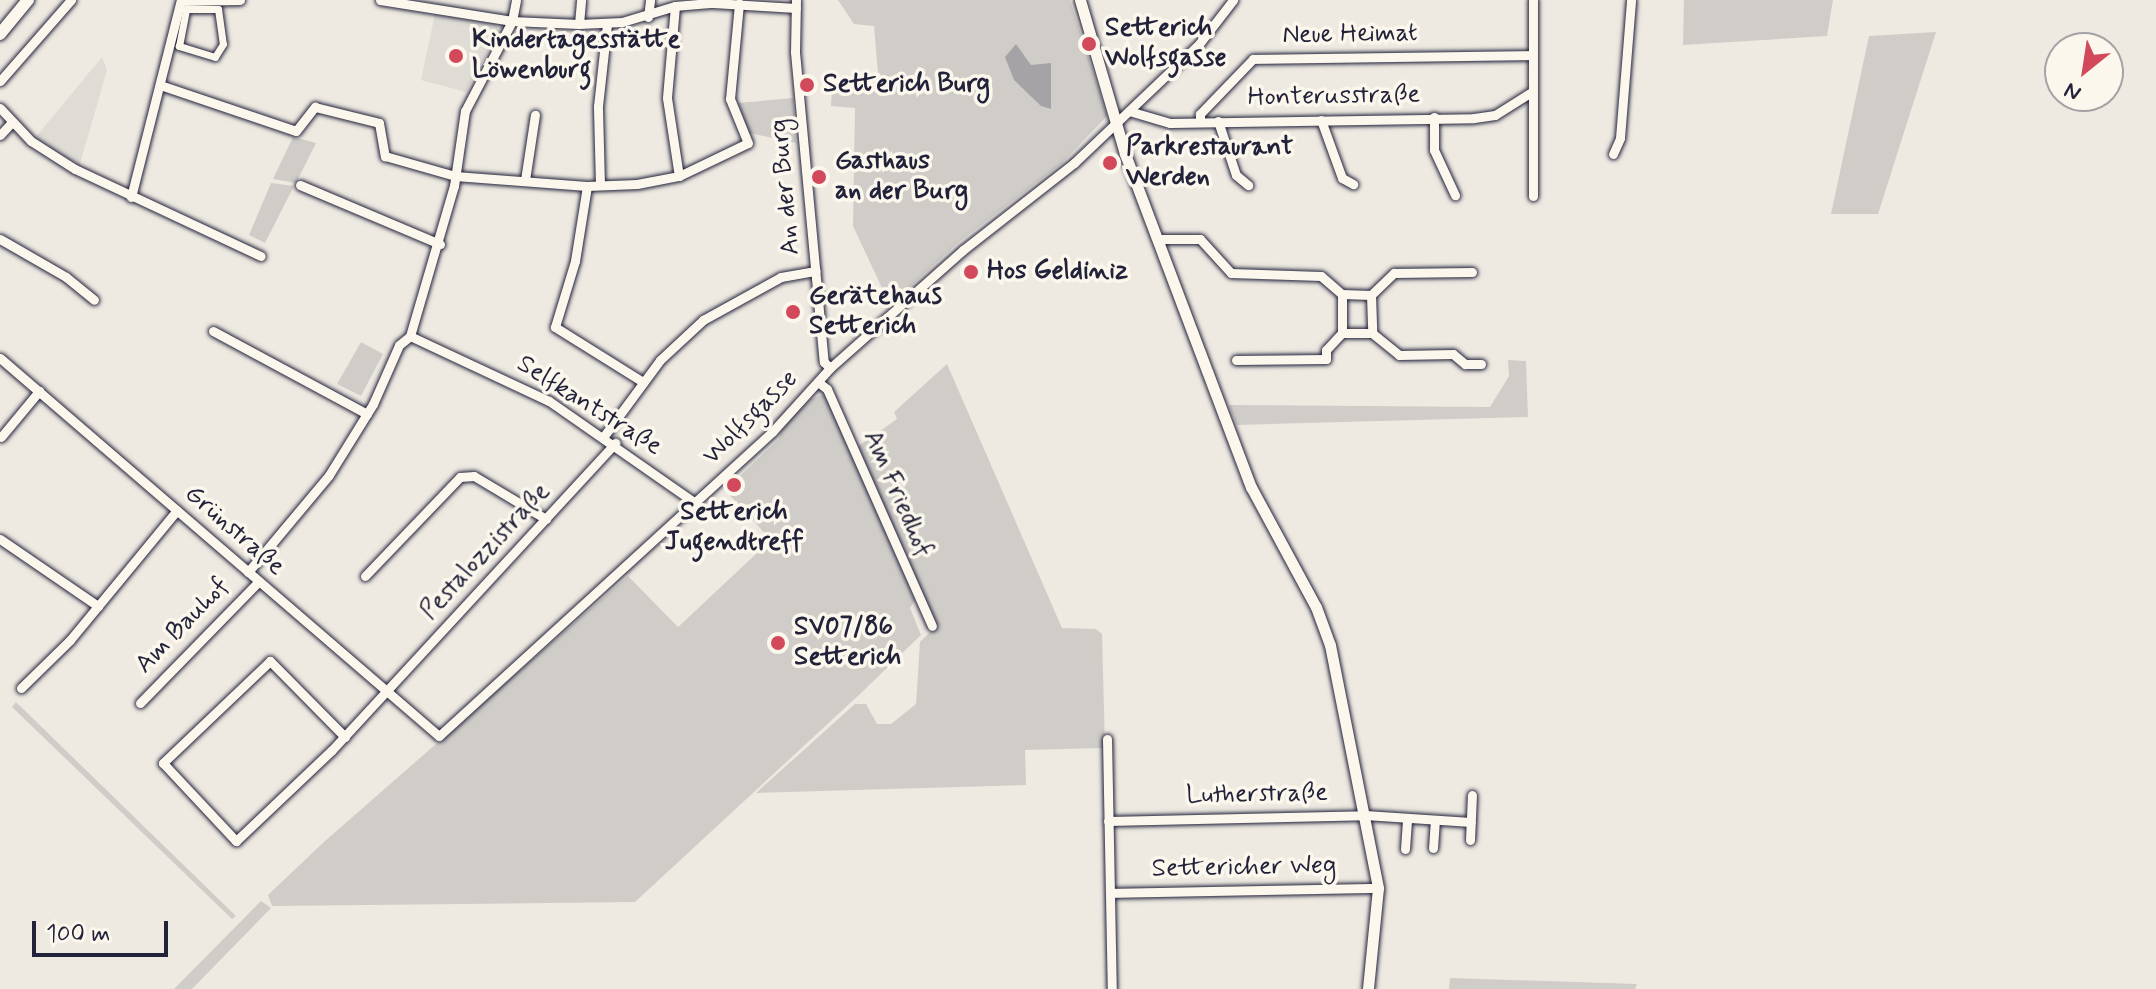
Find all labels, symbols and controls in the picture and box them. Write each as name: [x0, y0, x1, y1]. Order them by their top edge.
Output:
place label: Setterich Wolfsgasse: [1105, 13, 1226, 74]
street label: Neue Heimat: [1282, 18, 1418, 52]
place label: Kindertagesstätte Löwenburg: [472, 25, 680, 86]
north arrow: [2044, 32, 2124, 112]
marker: Setterich Wolfsgasse: [1080, 35, 1098, 53]
marker: Kindertagesstätte Löwenburg: [447, 47, 465, 65]
place label: Setterich Burg: [823, 69, 990, 101]
text: N: [2060, 75, 2086, 107]
marker: Setterich Burg: [798, 76, 816, 94]
street label: Honterusstraße: [1247, 80, 1421, 114]
street label: An der Burg: [765, 120, 807, 254]
place label: Parkrestaurant Werden: [1126, 132, 1293, 194]
place label: Gasthaus an der Burg: [835, 146, 964, 208]
marker: Parkrestaurant Werden: [1101, 154, 1119, 172]
marker: Gasthaus an der Burg: [810, 168, 828, 186]
place label: Hos Geldiniz: [987, 256, 1123, 288]
marker: Hos Geldiniz: [962, 263, 980, 281]
place label: Gerätehaus Setterich: [809, 281, 942, 342]
marker: Gerätehaus Setterich: [784, 303, 802, 321]
street label: Selfkantstraße: [511, 349, 667, 463]
street label: Wolfsgasse: [697, 364, 805, 472]
street label: Am Friedhof: [855, 426, 939, 562]
marker: Setterich Jugendtreff: [725, 476, 743, 494]
street label: Pestalozzistraße: [415, 477, 557, 627]
street label: Grünstraße: [177, 479, 291, 583]
place label: Setterich Jugendtreff: [665, 497, 803, 558]
street label: Am Bauhof: [131, 573, 235, 679]
place label: SV07/86 Setterich: [794, 612, 901, 674]
marker: SV07/86 Setterich: [769, 634, 787, 652]
street label: Lutherstraße: [1186, 778, 1328, 812]
street label: Settericher Weg: [1151, 851, 1337, 885]
scale bar: [36, 905, 172, 955]
text: 100 m: [46, 919, 110, 950]

